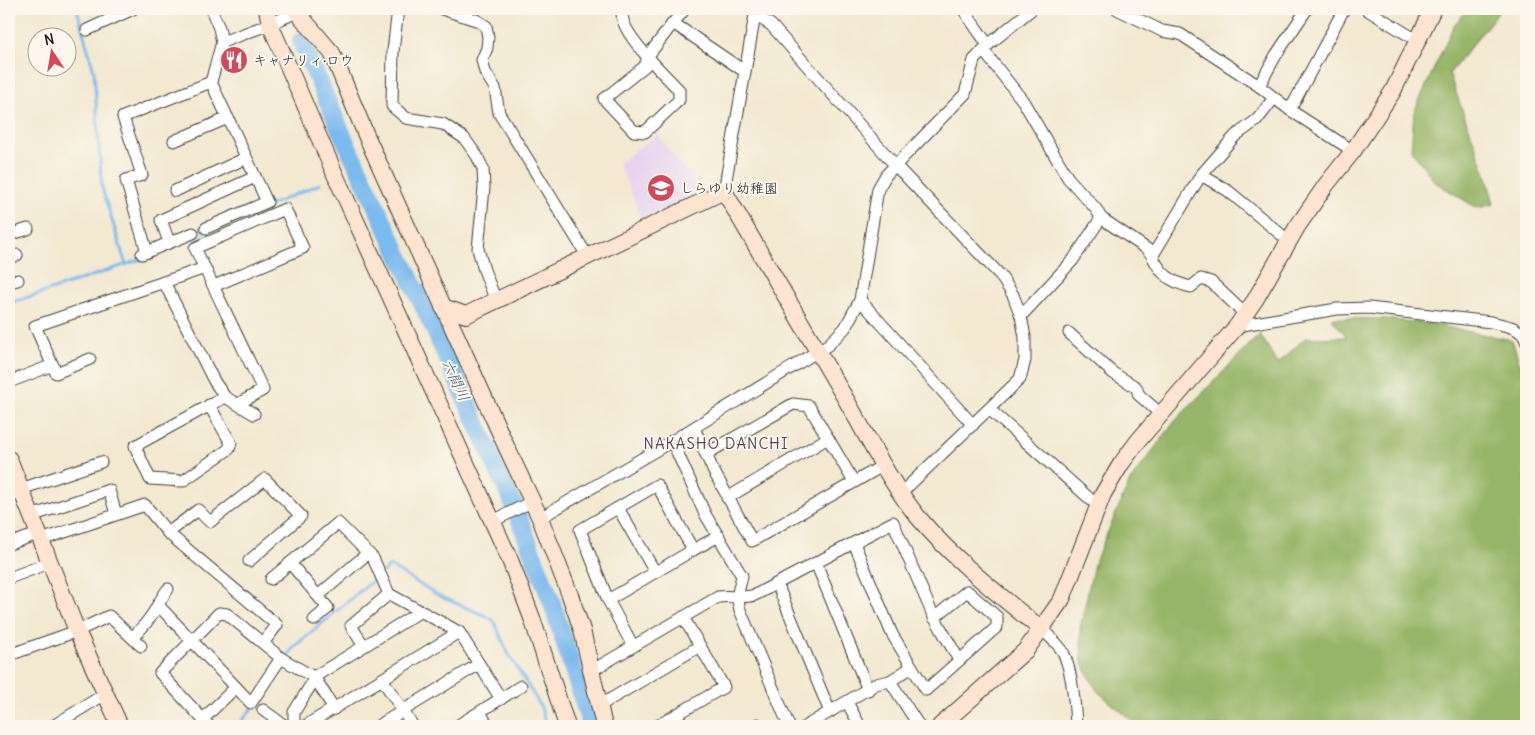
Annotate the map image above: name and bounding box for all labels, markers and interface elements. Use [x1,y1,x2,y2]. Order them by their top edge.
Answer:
north arrow [28,28,78,78]
text: N [43,29,56,49]
restaurant icon: キャナリィ·ロウ [219,45,249,75]
place label: キャナリィ·ロウ [253,51,354,69]
school or university icon: しらゆり幼稚園 [646,173,676,203]
place label: しらゆり幼稚園 [680,179,778,197]
water label: 六間川 [438,356,474,404]
district label: NAKASHO DANCHI [644,434,788,453]

